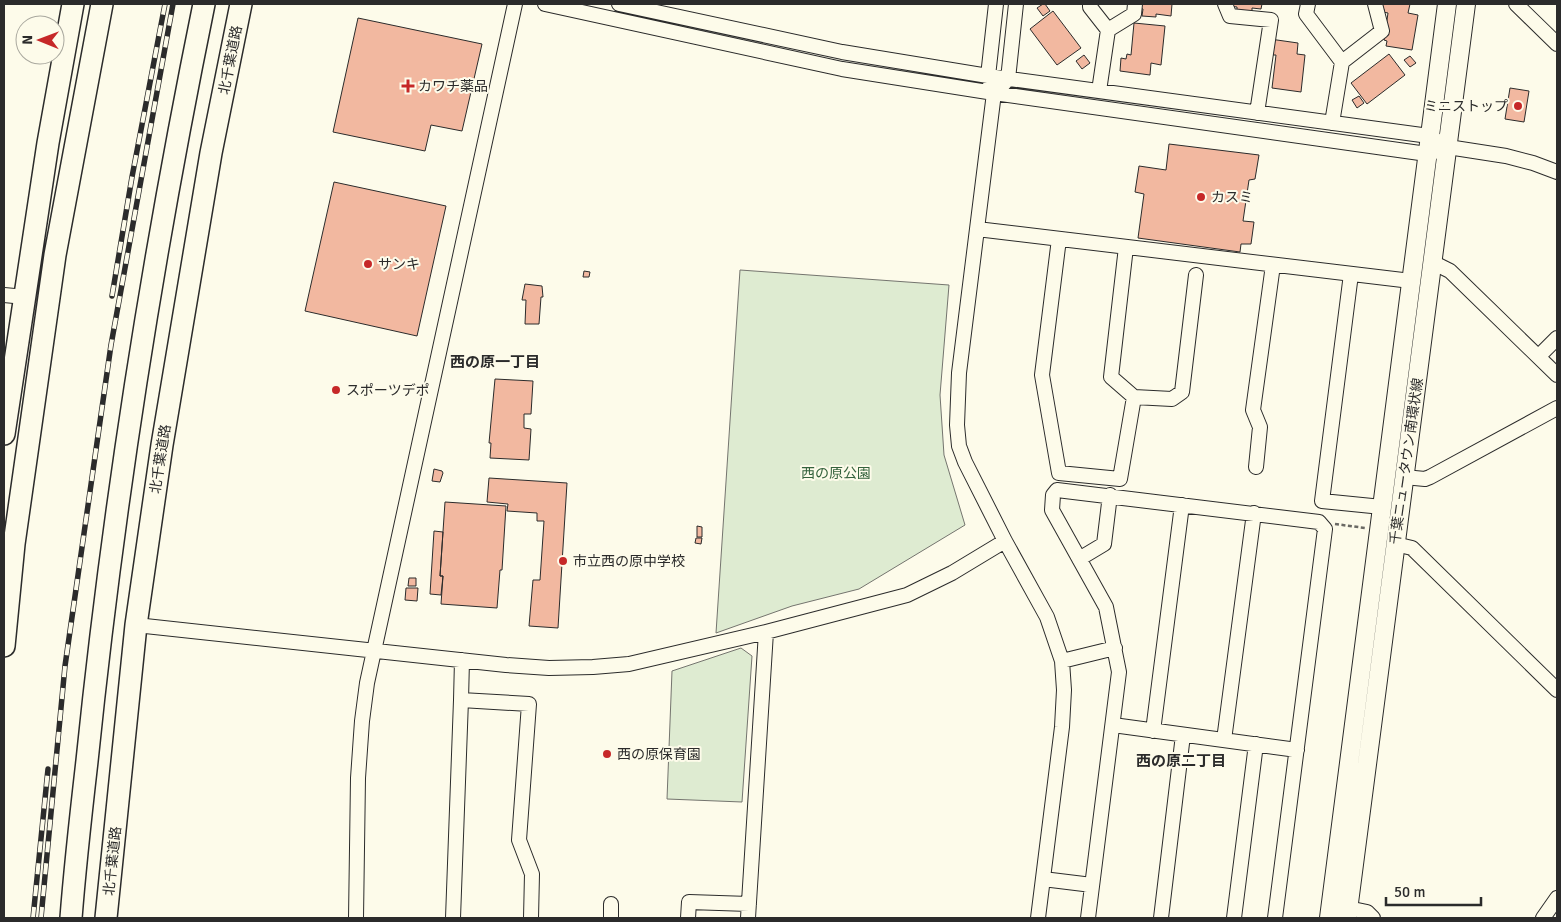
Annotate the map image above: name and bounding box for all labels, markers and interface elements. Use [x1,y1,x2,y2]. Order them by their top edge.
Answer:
north arrow [15,15,65,65]
street label: 北千葉道路 [215,24,246,96]
text: N [19,35,36,45]
place label: カワチ薬品 [418,78,488,95]
marker: カワチ薬品 [402,80,414,92]
place label: ミニストップ [1424,98,1508,115]
marker: ミニストップ [1512,100,1524,112]
place label: カスミ [1211,189,1253,206]
marker: カスミ [1195,191,1207,203]
place label: サンキ [378,256,420,273]
marker: サンキ [362,258,374,270]
district label: 西の原一丁目 [450,353,540,371]
street label: 千葉ニュータウン南環状線 [1386,377,1427,545]
place label: スポーツデポ [346,382,430,399]
marker: スポーツデポ [330,384,342,396]
street label: 北千葉道路 [147,423,174,495]
park label: 西の原公園 [801,465,871,482]
place label: 市立西の原中学校 [573,553,685,570]
marker: 市立西の原中学校 [557,555,569,567]
place label: 西の原保育園 [617,746,701,763]
marker: 西の原保育園 [601,748,613,760]
district label: 西の原二丁目 [1136,752,1226,770]
street label: 北千葉道路 [100,825,125,897]
scale bar [1386,874,1481,906]
text: 50 m [1394,883,1425,901]

